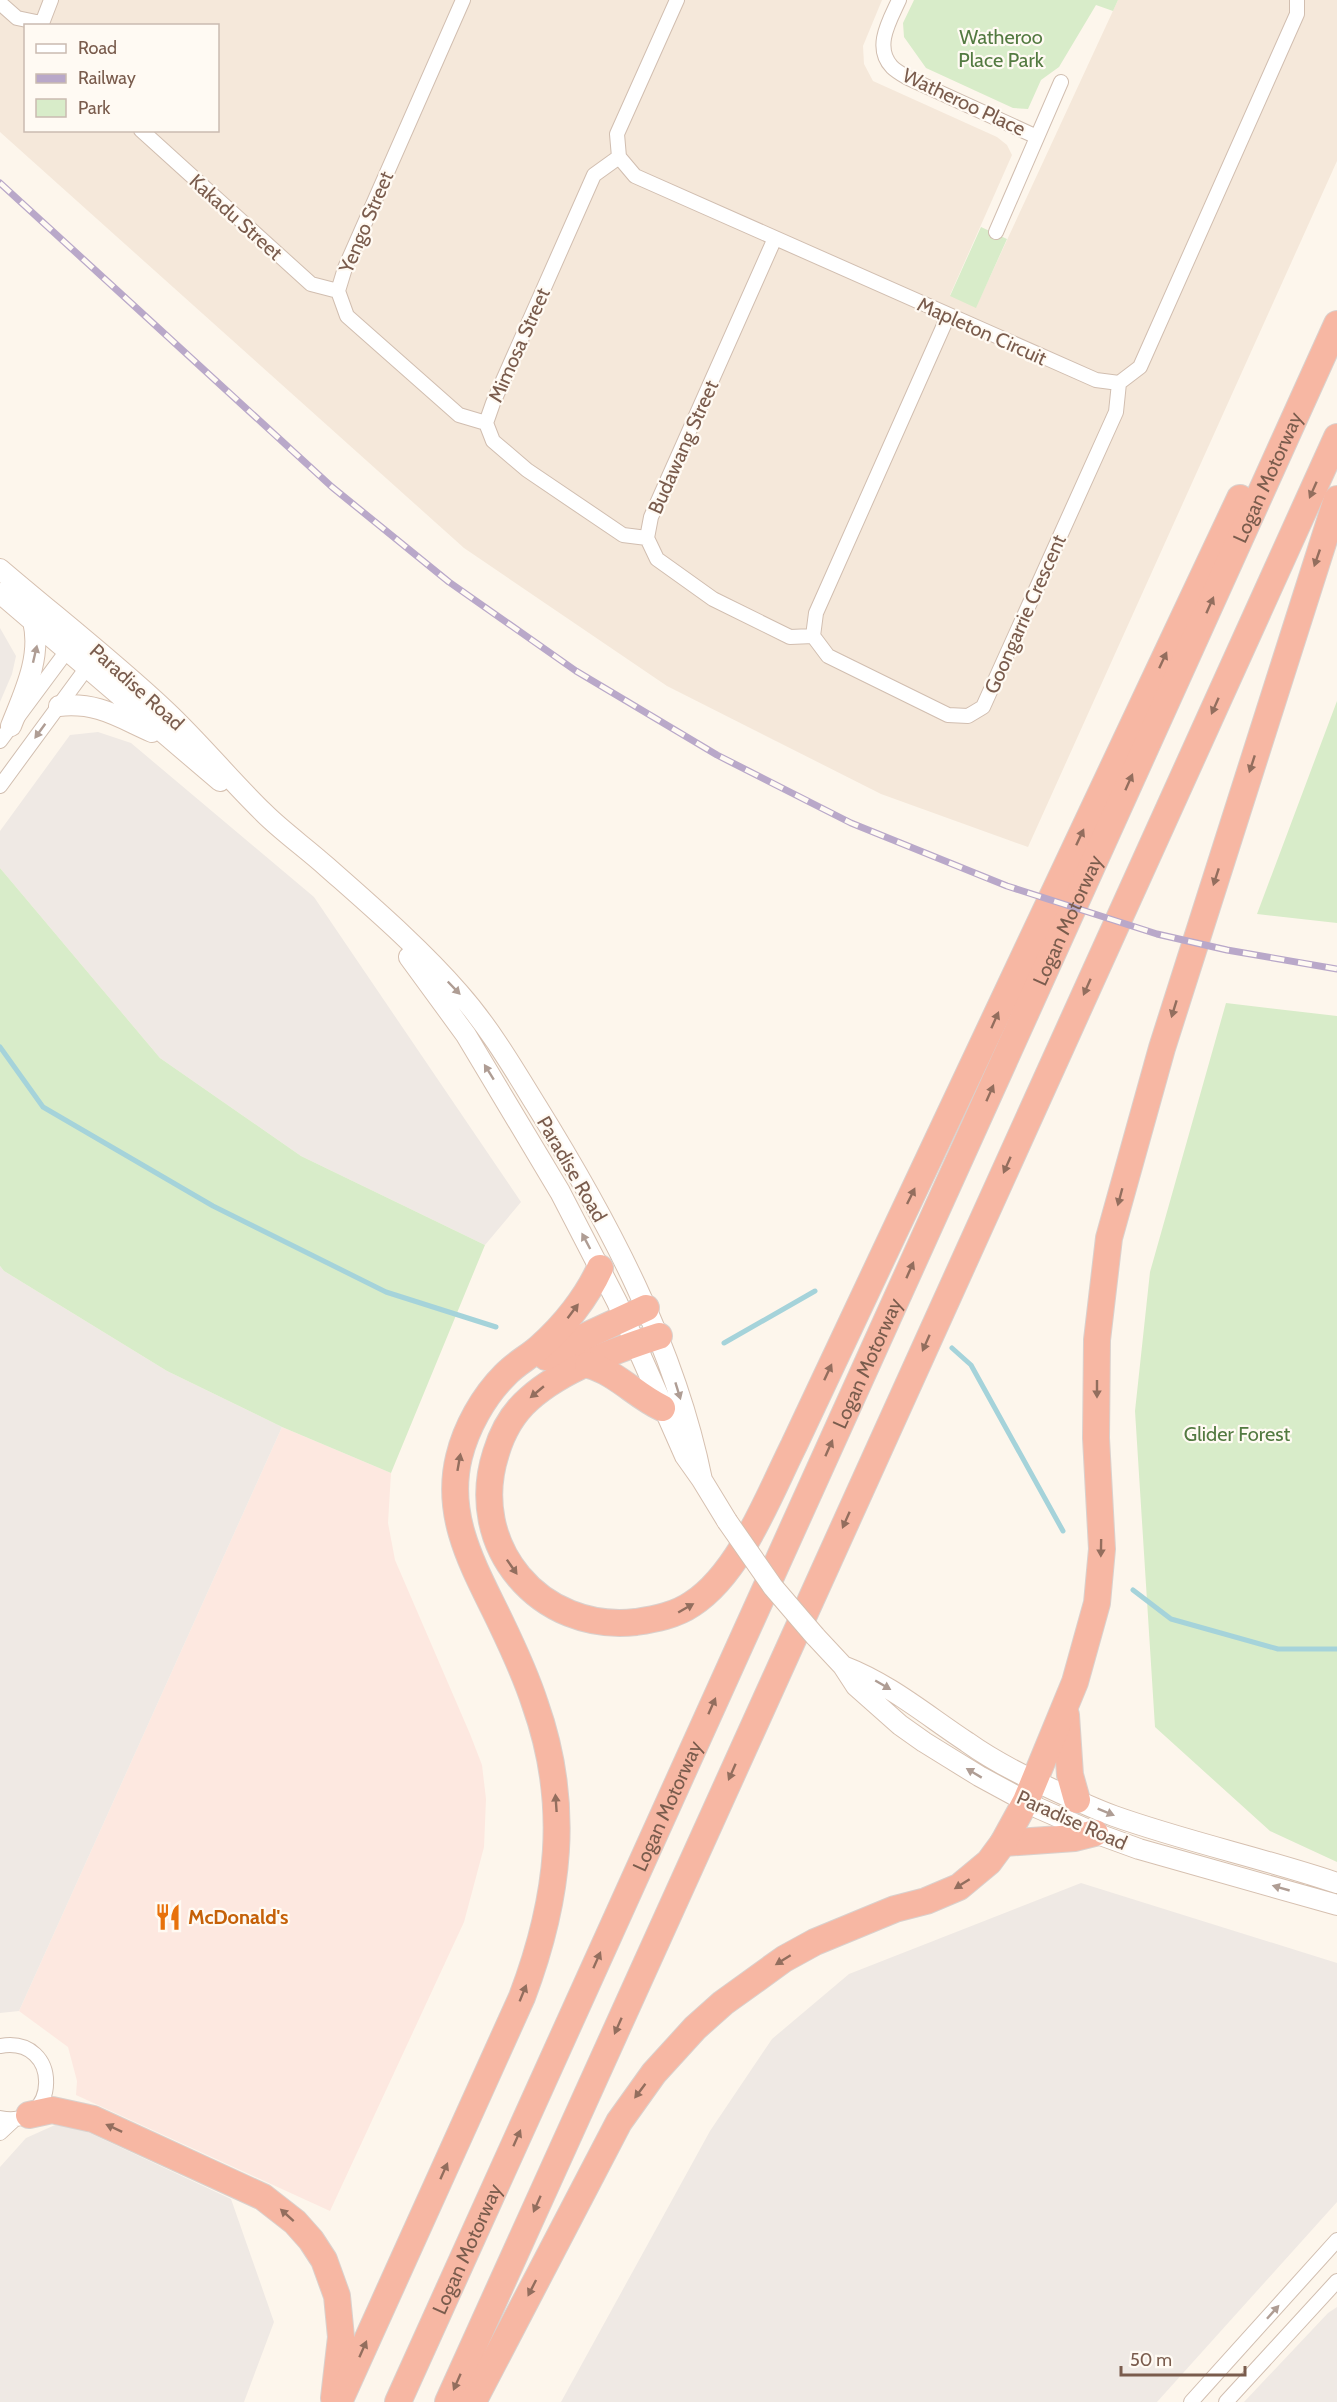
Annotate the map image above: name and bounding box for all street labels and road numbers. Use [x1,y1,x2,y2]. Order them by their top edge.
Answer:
street label: Watheroo Place [899,63,1029,141]
street label: Yengo Street [333,167,398,277]
street label: Kakadu Street [185,169,288,265]
street label: Mimosa Street [483,284,555,406]
street label: Mapleton Circuit [914,292,1051,370]
street label: Budawang Street [643,376,723,518]
street label: Logan Motorway [1228,408,1308,546]
street label: Goongarrie Crescent [979,531,1071,697]
street label: Paradise Road [85,639,189,735]
street label: Logan Motorway [1028,851,1107,989]
street label: Paradise Road [532,1112,612,1226]
street label: Logan Motorway [828,1294,907,1432]
street label: Logan Motorway [627,1737,707,1875]
street label: Paradise Road [1013,1785,1131,1855]
street label: Logan Motorway [427,2180,507,2318]

